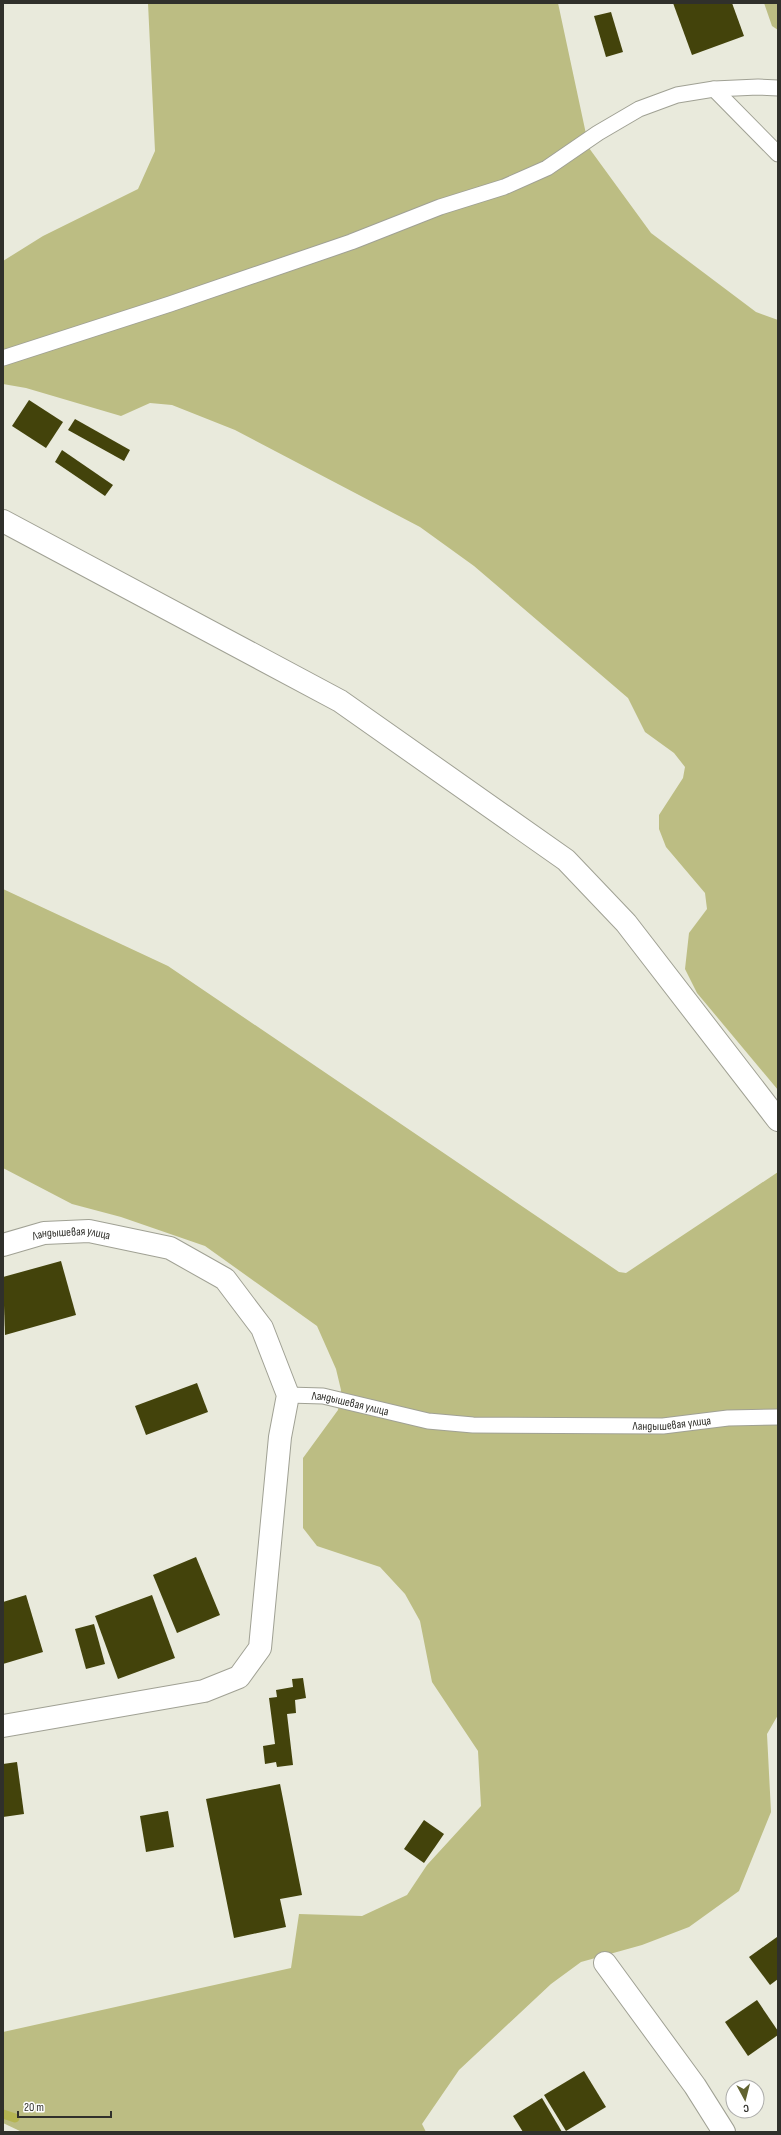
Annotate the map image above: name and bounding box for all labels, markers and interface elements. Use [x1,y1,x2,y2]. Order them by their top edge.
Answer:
street label: Ландышевая улица [29,1224,112,1244]
street label: Ландышевая улица [310,1389,391,1419]
street label: Ландышевая улица [631,1413,712,1434]
north arrow [725,2079,765,2119]
scale bar [18,2093,111,2119]
text: 20 m [24,2100,44,2115]
text: С [742,2102,750,2115]

